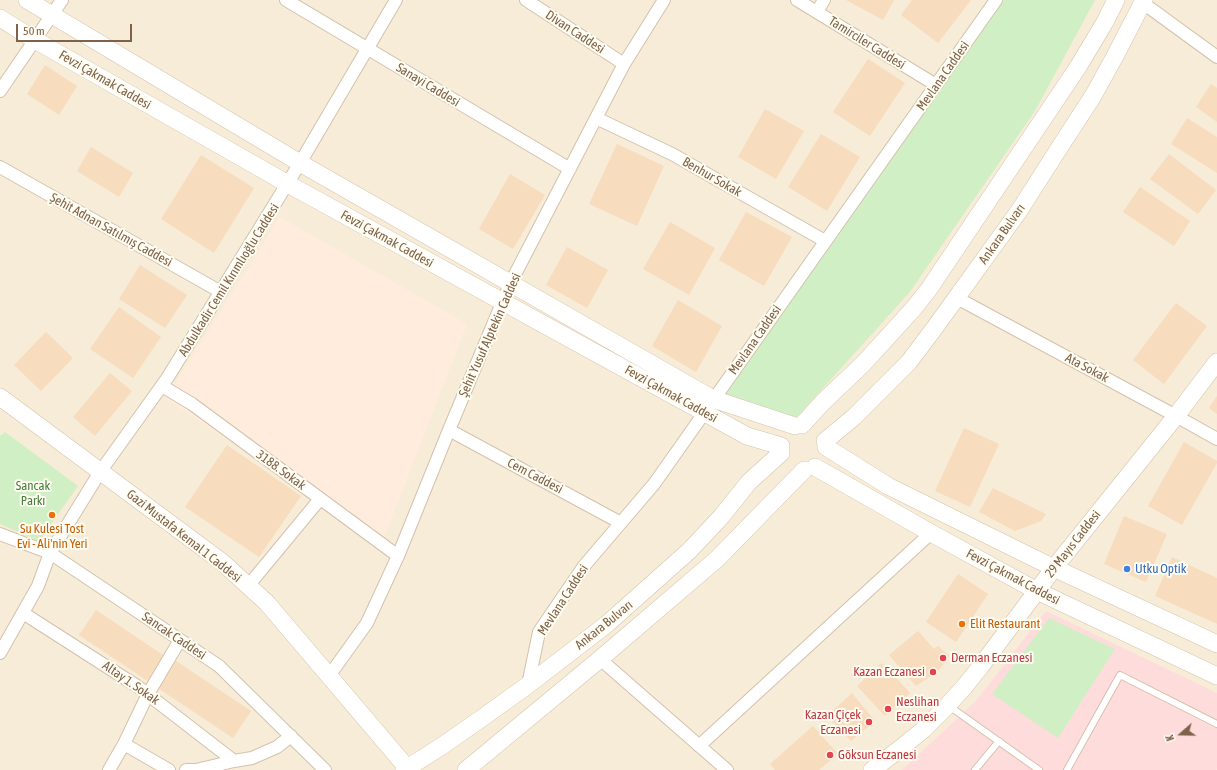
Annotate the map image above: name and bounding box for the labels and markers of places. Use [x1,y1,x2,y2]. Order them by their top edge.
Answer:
marker: Su Kulesi Tost Evi - Ali'nin Yeri [47,510,57,520]
place label: Su Kulesi Tost Evi - Ali'nin Yeri [17,521,87,552]
place label: Utku Optik [1135,561,1186,577]
marker: Utku Optik [1122,564,1132,574]
place label: Elit Restaurant [970,616,1040,632]
marker: Elit Restaurant [957,619,967,629]
place label: Derman Eczanesi [951,650,1032,666]
marker: Derman Eczanesi [938,653,948,663]
place label: Kazan Eczanesi [853,664,925,680]
marker: Kazan Eczanesi [928,667,938,677]
place label: Neslihan Eczanesi [896,694,939,725]
marker: Neslihan Eczanesi [883,704,893,714]
place label: Kazan Çiçek Eczanesi [805,707,861,738]
marker: Kazan Çiçek Eczanesi [864,717,874,727]
place label: Göksun Eczanesi [838,747,917,763]
marker: Göksun Eczanesi [825,750,835,760]

